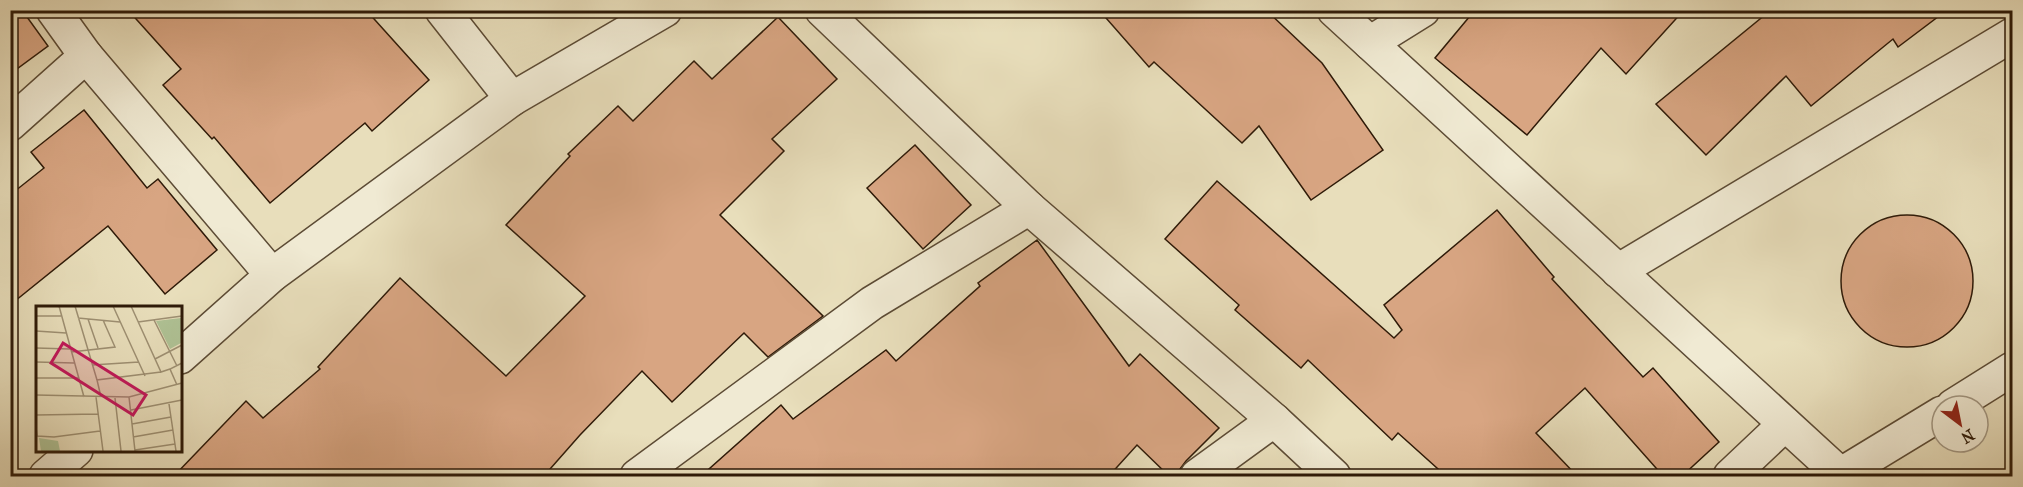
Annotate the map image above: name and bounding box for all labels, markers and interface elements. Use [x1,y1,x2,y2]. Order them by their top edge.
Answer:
inset map [36,306,182,451]
north arrow [1930,394,1990,454]
text: N [1957,425,1978,448]

